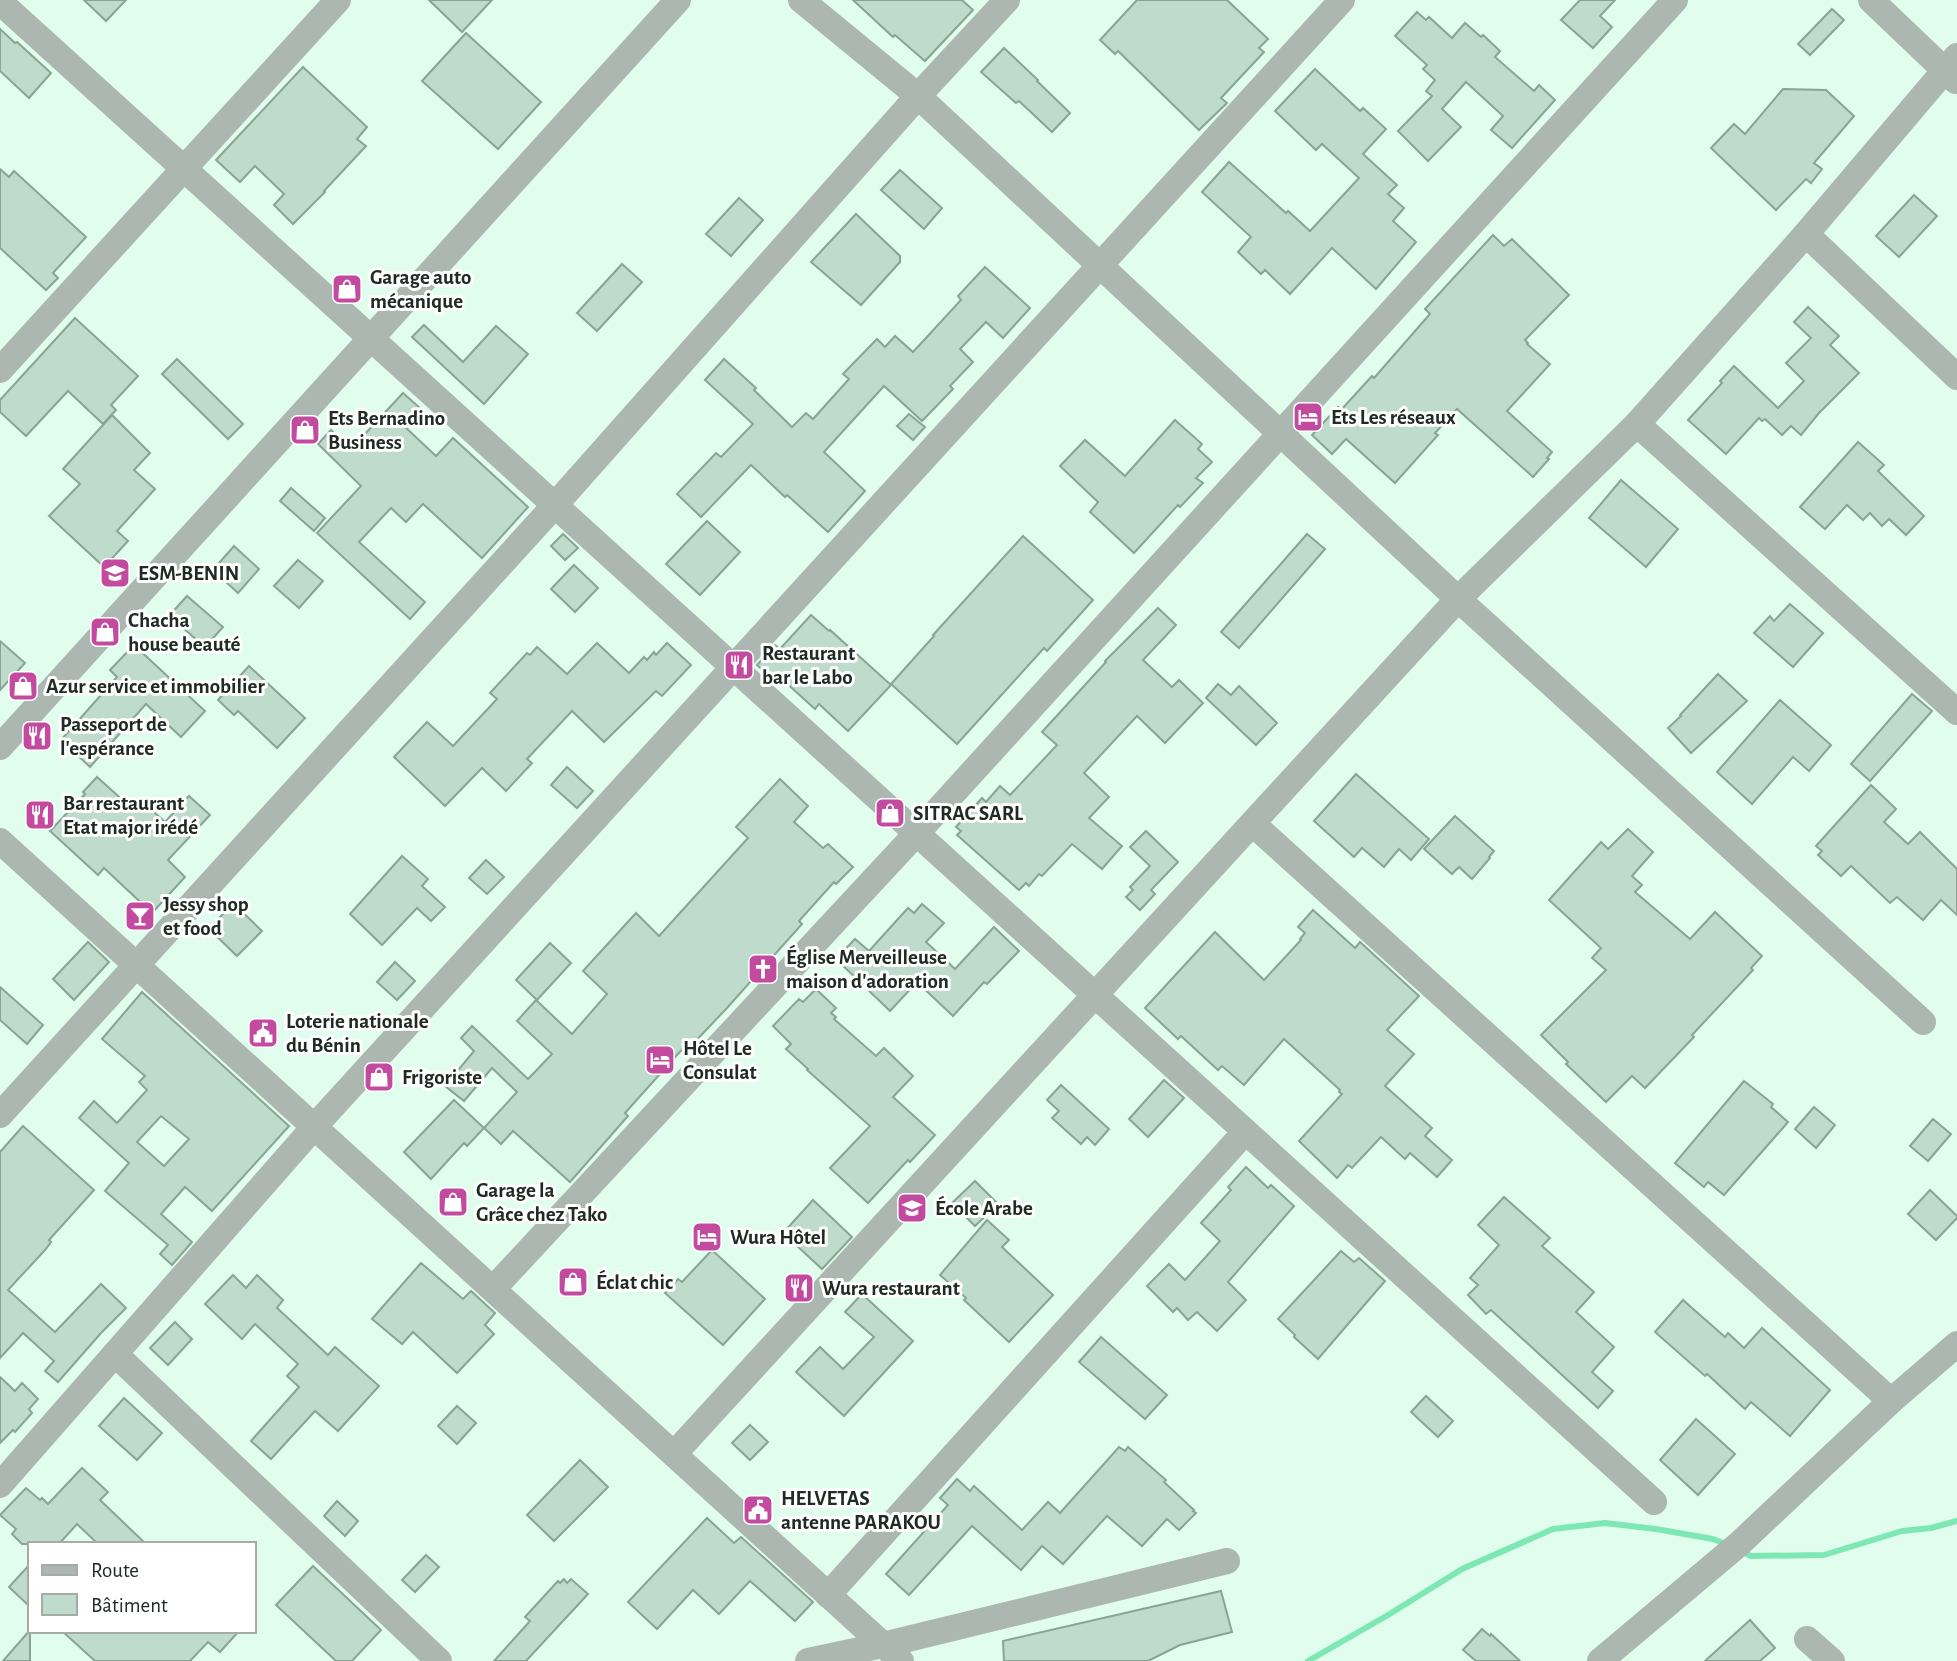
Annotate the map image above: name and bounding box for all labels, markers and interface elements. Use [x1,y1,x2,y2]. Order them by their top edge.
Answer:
place label: Garage auto mécanique [370,267,471,312]
shop icon: Garage auto mécanique [330,272,364,306]
hotel icon: Ets Les réseaux [1291,400,1325,434]
place label: Ets Les réseaux [1331,407,1456,428]
place label: Ets Bernadino Business [328,408,445,453]
shop icon: Ets Bernadino Business [288,413,322,447]
school or university icon: ESM-BENIN [98,556,132,590]
place label: ESM-BENIN [138,563,239,584]
place label: Chacha house beauté [128,610,241,655]
shop icon: Chacha house beauté [88,615,122,649]
place label: Restaurant bar le Labo [762,643,855,688]
restaurant icon: Restaurant bar le Labo [722,648,756,682]
shop icon: Azur service et immobilier [6,669,40,703]
place label: Azur service et immobilier [46,676,265,697]
place label: Passeport de l'espérance [60,714,167,759]
restaurant icon: Passeport de l'espérance [20,719,54,753]
place label: Bar restaurant Etat major irédé [63,793,198,838]
shop icon: SITRAC SARL [873,796,907,830]
restaurant icon: Bar restaurant Etat major irédé [23,798,57,832]
place label: SITRAC SARL [913,803,1024,824]
place label: Jessy shop et food [163,894,249,939]
bar icon: Jessy shop et food [123,899,157,933]
place label: Église Merveilleuse maison d'adoration [786,944,949,992]
church icon: Église Merveilleuse maison d'adoration [746,952,780,986]
place label: Loterie nationale du Bénin [286,1011,429,1056]
public building icon: Loterie nationale du Bénin [246,1016,280,1050]
place label: Hôtel Le Consulat [683,1038,757,1083]
hotel icon: Hôtel Le Consulat [643,1043,677,1077]
shop icon: Frigoriste [362,1060,396,1094]
place label: Frigoriste [402,1067,482,1088]
place label: Garage la Grâce chez Tako [476,1180,607,1225]
shop icon: Garage la Grâce chez Tako [436,1185,470,1219]
school or university icon: École Arabe [895,1191,929,1225]
place label: École Arabe [935,1195,1033,1219]
hotel icon: Wura Hôtel [690,1220,724,1254]
place label: Wura Hôtel [730,1227,826,1248]
shop icon: Éclat chic [556,1265,590,1299]
place label: Éclat chic [596,1269,673,1293]
restaurant icon: Wura restaurant [782,1271,816,1305]
place label: Wura restaurant [822,1278,960,1299]
place label: HELVETAS antenne PARAKOU [781,1488,941,1533]
public building icon: HELVETAS antenne PARAKOU [741,1493,775,1527]
legend [28,1542,256,1633]
text: Route [91,1560,139,1581]
text: Bâtiment [91,1595,168,1616]

